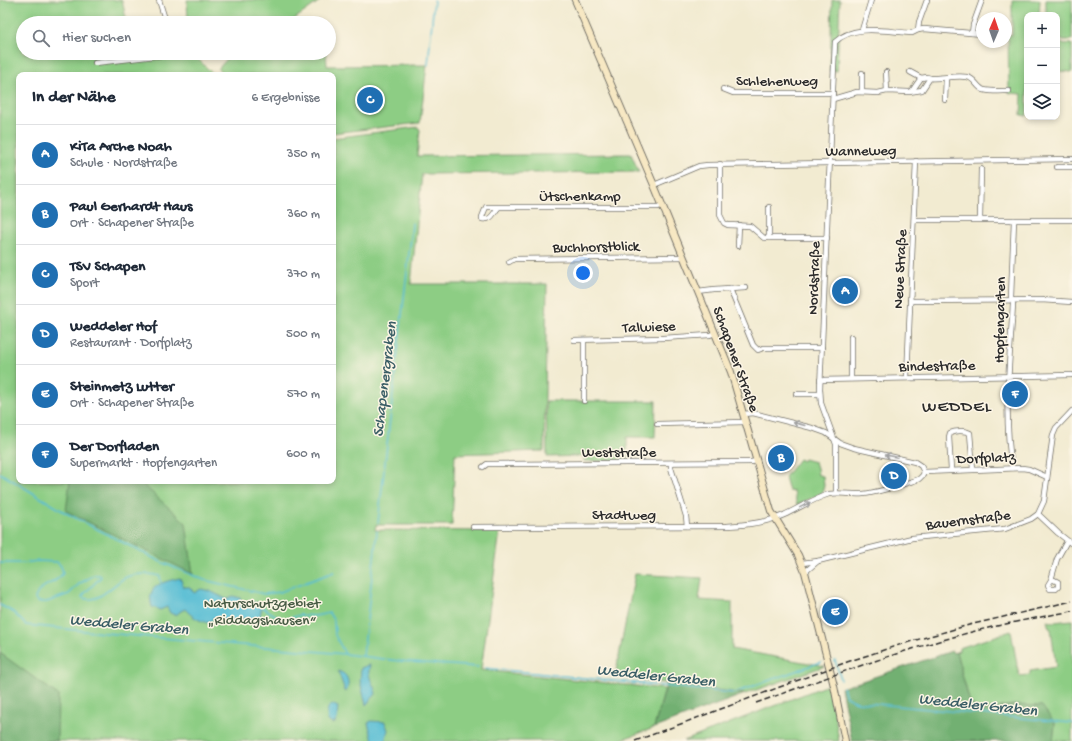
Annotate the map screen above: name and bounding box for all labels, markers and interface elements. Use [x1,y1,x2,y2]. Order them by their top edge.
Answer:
north arrow [976,12,1012,48]
map controls [1024,12,1060,120]
button: + [1024,12,1060,48]
search box [16,16,336,60]
icon: search [30,27,52,49]
text: Hier suchen [62,29,131,47]
button: − [1024,48,1060,84]
street label: Schlehenweg [736,73,818,91]
button: layers [1024,84,1060,120]
pin: C [357,85,383,115]
text: In der Nähe [32,88,115,108]
text: 6 Ergebnisse [251,91,320,106]
text: KiTa Arche Noah [70,138,172,156]
street label: Wanneweg [825,142,897,162]
text: A [41,147,49,162]
text: 350 m [287,147,320,162]
text: Schule · Nordstraße [70,156,177,171]
street label: Ütschenkamp [539,188,621,206]
text: Paul Gerhardt Haus [70,198,193,216]
text: B [42,207,48,222]
text: 360 m [287,207,320,222]
text: Ort · Schapener Straße [70,216,194,231]
street label: Neue Straße [890,229,912,309]
street label: Buchhorstblick [551,238,641,258]
street label: Nordstraße [805,241,825,315]
text: TSV Schapen [70,258,145,276]
your location [573,263,593,283]
text: C [41,267,49,282]
text: 370 m [287,267,320,282]
text: Sport [70,276,99,291]
pin: A [832,276,858,306]
street label: Hopfengarten [991,277,1011,363]
street label: Schapener Straße [708,305,763,415]
text: Weddeler Hof [70,318,157,336]
street label: Talwiese [621,318,676,338]
water label: Schapenergraben [370,320,403,438]
text: D [41,327,49,342]
text: 500 m [286,327,320,342]
text: Restaurant · Dorfplatz [70,336,192,351]
street label: Bindestraße [898,357,976,377]
text: Steinmetz Lutter [70,378,174,396]
pin: F [1002,379,1028,409]
text: E [41,387,49,402]
text: 570 m [287,387,320,402]
text: Ort · Schapener Straße [70,396,194,411]
district label: WEDDEL [922,398,992,418]
one-way arrow [793,420,806,428]
text: Der Dorfladen [70,438,159,456]
pin: B [768,443,794,473]
street label: Weststraße [582,444,656,462]
text: F [42,447,48,462]
text: 600 m [286,447,320,462]
street label: Dorfplatz [955,449,1016,469]
one-way arrow [884,452,897,460]
text: Supermarkt · Hopfengarten [70,456,217,471]
pin: D [881,461,907,491]
one-way arrow [799,500,811,508]
street label: Stadtweg [592,507,656,525]
street label: Bauernstraße [924,507,1012,535]
park label: Naturschutzgebiet „Riddagshausen“ [204,595,322,630]
pin: E [822,597,848,627]
water label: Weddeler Graben [69,612,189,641]
water label: Weddeler Graben [595,662,716,693]
water label: Weddeler Graben [917,691,1038,722]

